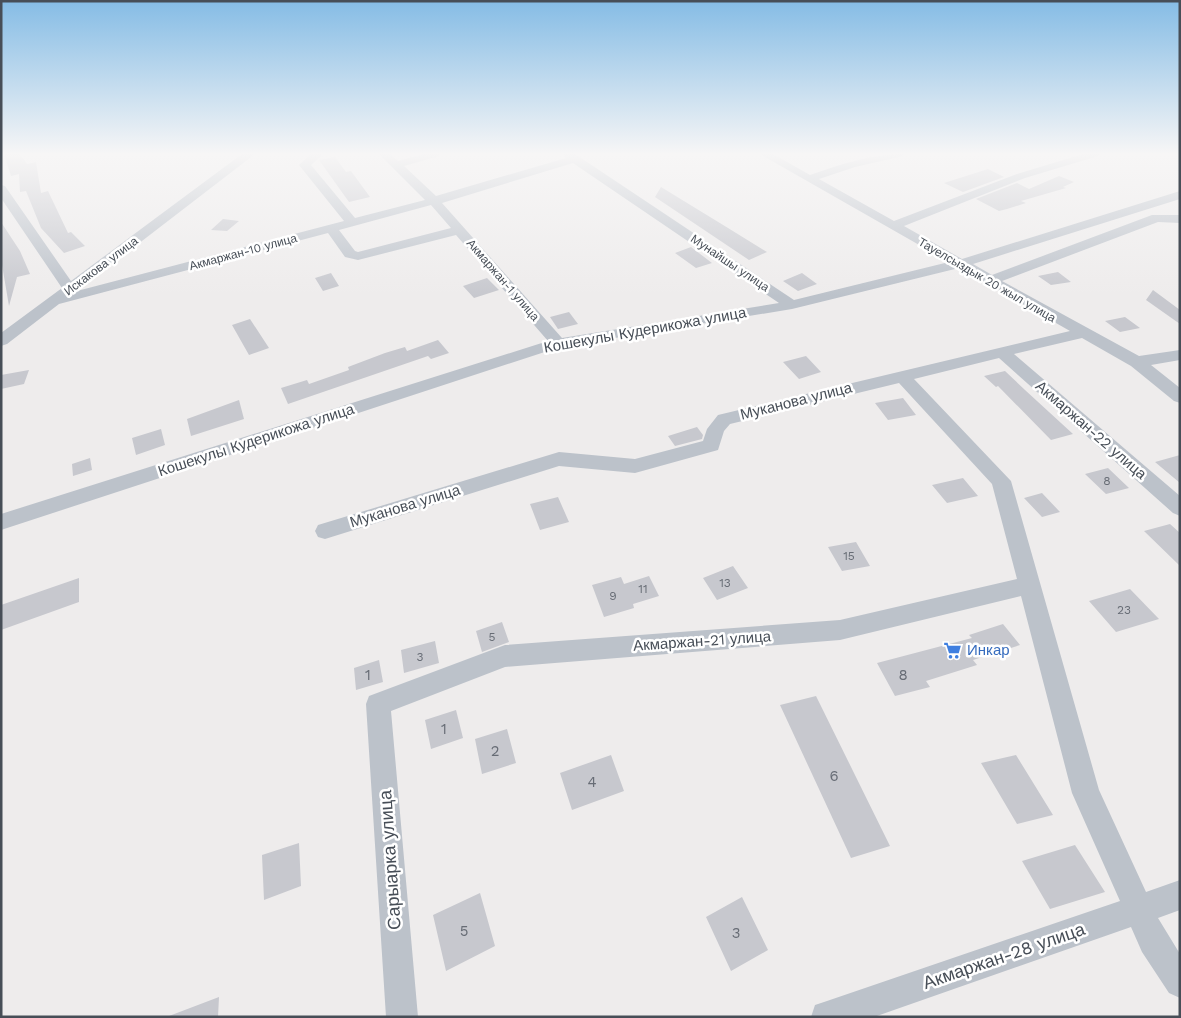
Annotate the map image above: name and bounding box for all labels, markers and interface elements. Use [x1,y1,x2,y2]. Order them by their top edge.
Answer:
street label: Акмаржан-10 улица [188,231,299,273]
street label: Мунайшы улица [688,232,772,295]
street label: Искакова улица [61,233,141,298]
street label: Тауелсыздык 20 жыл улица [916,235,1059,325]
street label: Акмаржан-1 улица [464,236,542,324]
street label: Кошекулы Кудерикожа улица [542,303,748,357]
street label: Акмаржан-22 улица [1032,377,1151,484]
street label: Муканова улица [738,378,854,424]
street label: Кошекулы Кудерикожа улица [156,400,357,480]
house number: 8 [1103,474,1111,488]
street label: Муканова улица [348,480,463,531]
house number: 15 [843,549,855,563]
house number: 13 [719,576,731,590]
house number: 11 [638,582,648,596]
house number: 9 [609,589,617,603]
house number: 23 [1117,603,1131,617]
street label: Акмаржан-21 улица [632,627,772,655]
house number: 5 [489,630,496,644]
supermarket icon: Инкар [943,640,963,660]
place label: Инкар [967,641,1010,659]
house number: 3 [417,650,424,664]
house number: 1 [365,666,371,684]
house number: 8 [898,666,908,684]
house number: 1 [441,720,447,738]
house number: 2 [491,742,499,760]
house number: 6 [829,767,839,785]
house number: 4 [587,773,597,791]
street label: Сарыарка улица [374,788,405,931]
street label: Акмаржан-28 улица [920,918,1089,993]
house number: 5 [460,922,468,940]
house number: 3 [732,924,740,942]

